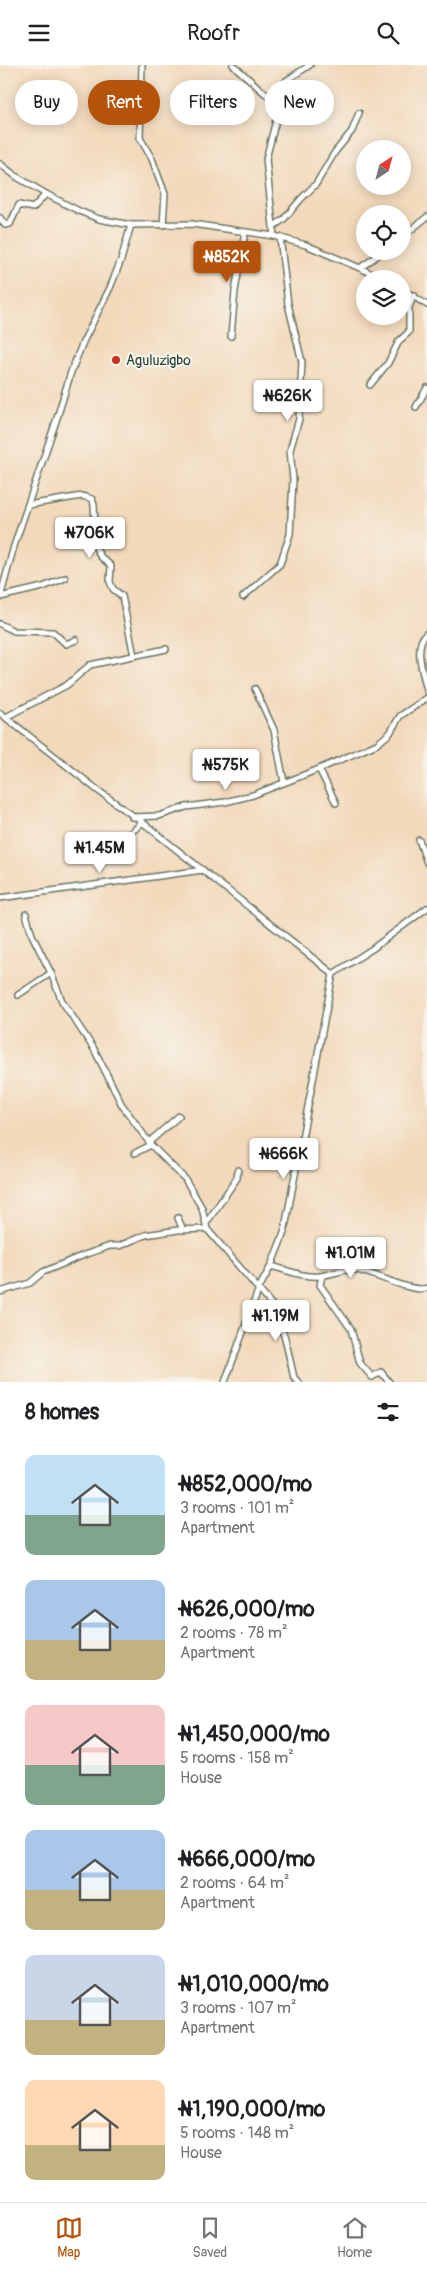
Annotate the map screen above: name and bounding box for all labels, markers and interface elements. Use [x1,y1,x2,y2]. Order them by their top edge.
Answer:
icon: menu [25,19,53,47]
text: Roofr [187,19,240,47]
icon: search [374,19,402,47]
chip: Buy [15,80,78,125]
chip: Rent [88,80,160,125]
chip: Filters [170,80,255,125]
chip: New [265,80,334,125]
north arrow [356,140,411,195]
map controls [356,140,411,325]
button: locate [356,205,411,260]
pin: ₦852K [192,241,262,283]
text: ₦852K [205,247,249,267]
button: layers [356,270,411,325]
place label: Aguluzigbo [126,352,191,369]
marker: Aguluzigbo [110,354,122,366]
pin: ₦626K [253,379,323,422]
text: ₦626K [265,386,311,406]
pin: ₦706K [55,517,125,559]
text: ₦706K [66,523,114,543]
pin: ₦575K [191,749,261,791]
text: ₦575K [203,755,249,775]
pin: ₦1.45M [59,831,141,874]
text: ₦1.45M [76,838,124,858]
pin: ₦666K [249,1137,319,1180]
text: ₦666K [260,1144,308,1164]
pin: ₦1.01M [310,1237,392,1279]
text: ₦1.01M [327,1243,375,1263]
pin: ₦1.19M [235,1299,317,1342]
text: ₦1.19M [253,1306,299,1326]
icon: filters [374,1398,402,1426]
text: 8 homes [25,1399,99,1426]
text: ₦852,000/mo [180,1471,312,1498]
icon: home [65,1475,125,1535]
text: 3 rooms · 101 m² [180,1498,294,1518]
text: Apartment [180,1518,255,1538]
text: ₦626,000/mo [180,1596,315,1623]
icon: home [65,1600,125,1660]
text: 2 rooms · 78 m² [180,1623,287,1643]
text: Apartment [180,1643,255,1663]
text: ₦1,450,000/mo [180,1721,330,1748]
icon: home [65,1725,125,1785]
text: 5 rooms · 158 m² [180,1748,294,1768]
text: House [180,1768,222,1788]
text: ₦666,000/mo [180,1846,315,1873]
icon: home [65,1850,125,1910]
text: 2 rooms · 64 m² [180,1873,290,1893]
text: Apartment [180,1893,255,1913]
text: ₦1,010,000/mo [180,1971,329,1998]
icon: home [65,1975,125,2035]
text: 3 rooms · 107 m² [180,1998,297,2018]
text: Apartment [180,2018,255,2038]
text: ₦1,190,000/mo [180,2096,325,2123]
icon: home [65,2100,125,2160]
text: 5 rooms · 148 m² [180,2123,294,2143]
text: House [180,2143,222,2163]
tab: Map [55,2214,83,2261]
tab: Saved [192,2214,227,2261]
tab: Home [337,2214,372,2261]

